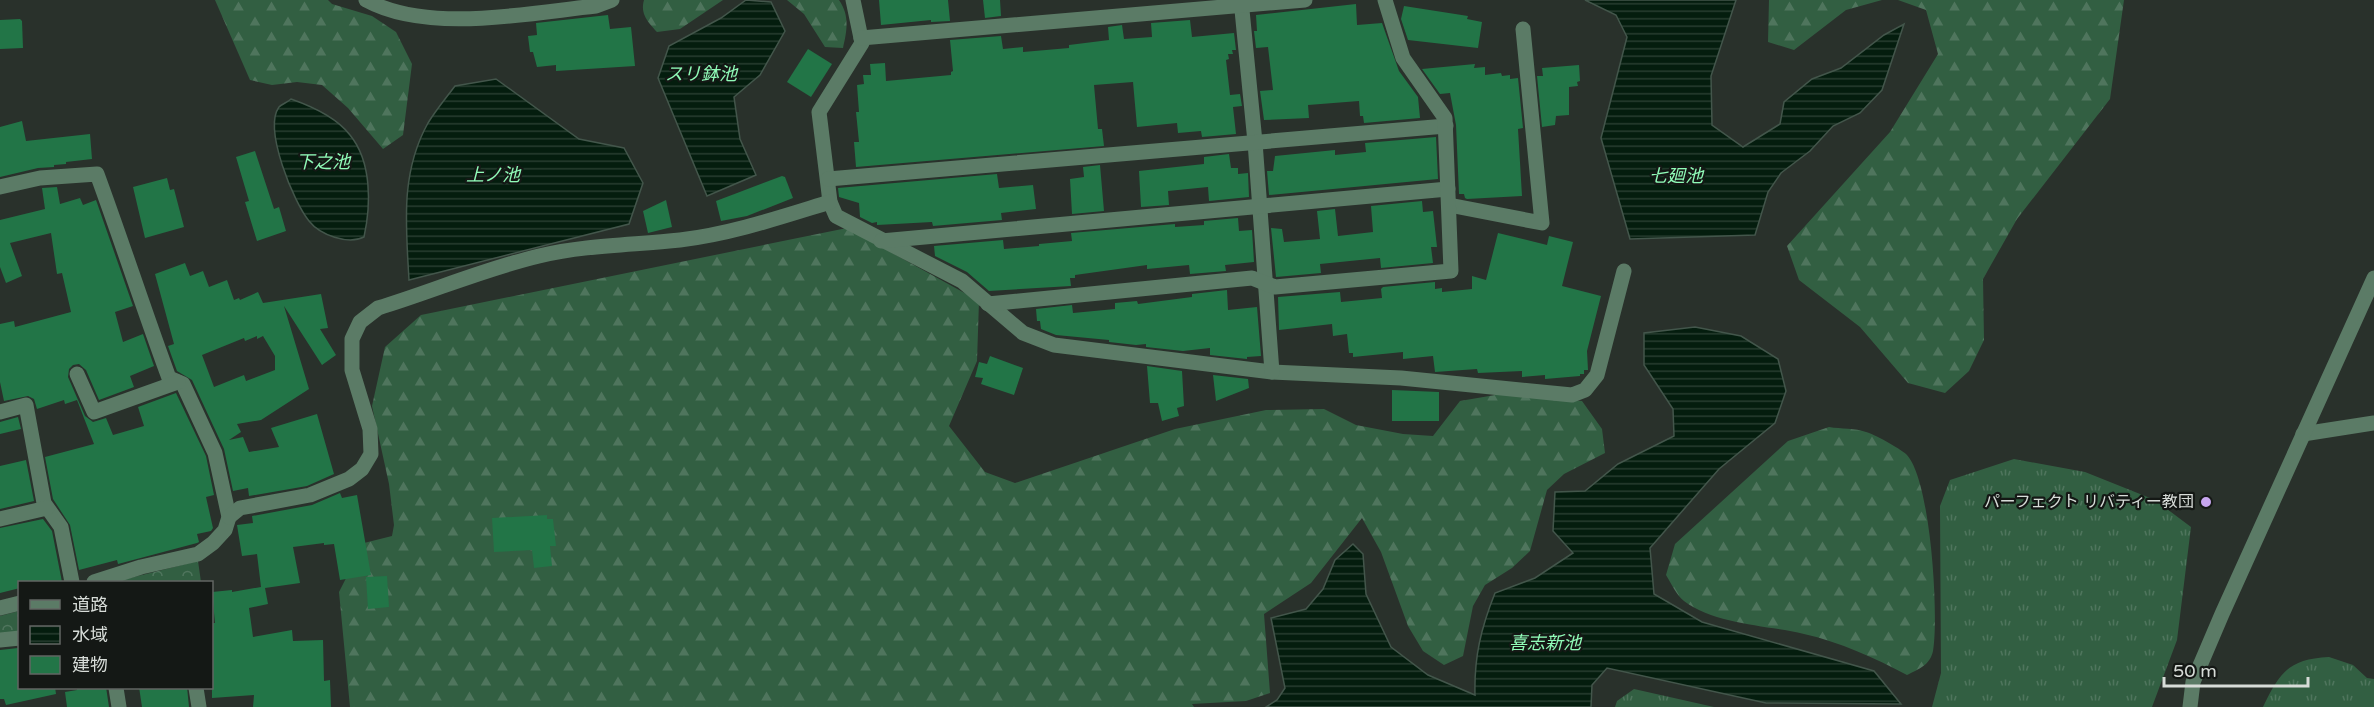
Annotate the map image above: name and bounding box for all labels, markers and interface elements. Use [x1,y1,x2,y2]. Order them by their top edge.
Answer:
water label: スリ鉢池 [665,63,739,85]
water label: 下之池 [296,151,352,173]
water label: 上ノ池 [466,164,522,186]
water label: 七廻池 [1649,165,1705,187]
place label: パーフェクト リバティー教団 [1984,492,2194,512]
marker: パーフェクト リバティー教団 [2199,495,2213,509]
legend [18,581,213,689]
text: 道路 [72,594,108,616]
text: 水域 [72,624,108,646]
water label: 喜志新池 [1509,632,1583,654]
scale bar [2164,650,2308,688]
text: 建物 [72,654,108,676]
text: 50 m [2173,660,2217,682]

